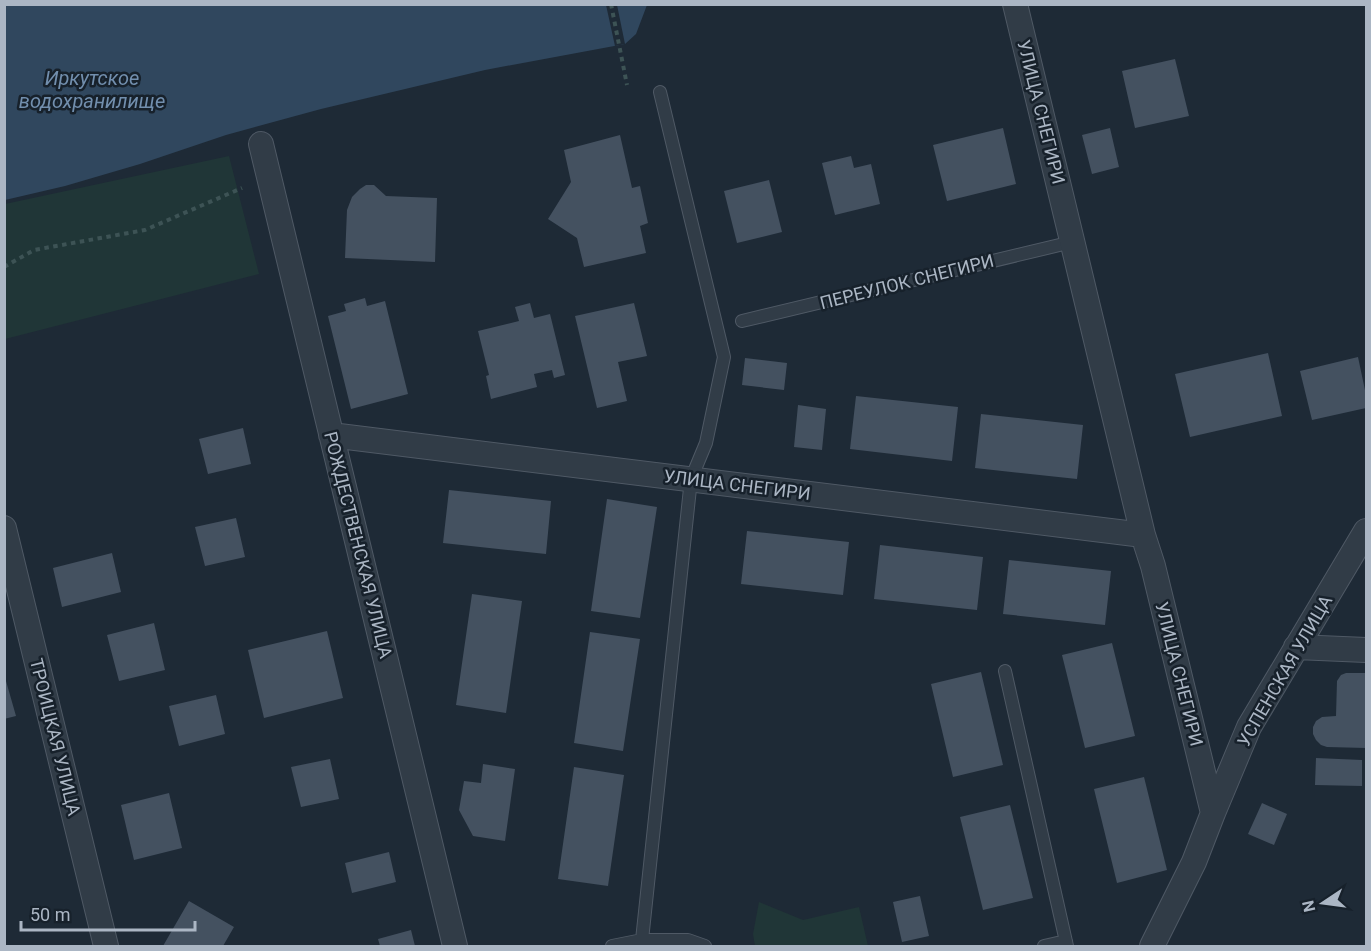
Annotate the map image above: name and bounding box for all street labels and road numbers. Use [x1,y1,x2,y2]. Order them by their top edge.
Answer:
street label: УЛИЦА СНЕГИРИ [1013,38,1070,186]
street label: ПЕРЕУЛОК СНЕГИРИ [818,250,996,313]
street label: РОЖДЕСТВЕНСКАЯ УЛИЦА [320,429,397,661]
street label: УЛИЦА СНЕГИРИ [662,465,812,504]
street label: УСПЕНСКАЯ УЛИЦА [1233,591,1337,750]
street label: УЛИЦА СНЕГИРИ [1151,600,1208,748]
street label: ТРОИЦКАЯ УЛИЦА [26,656,85,818]

